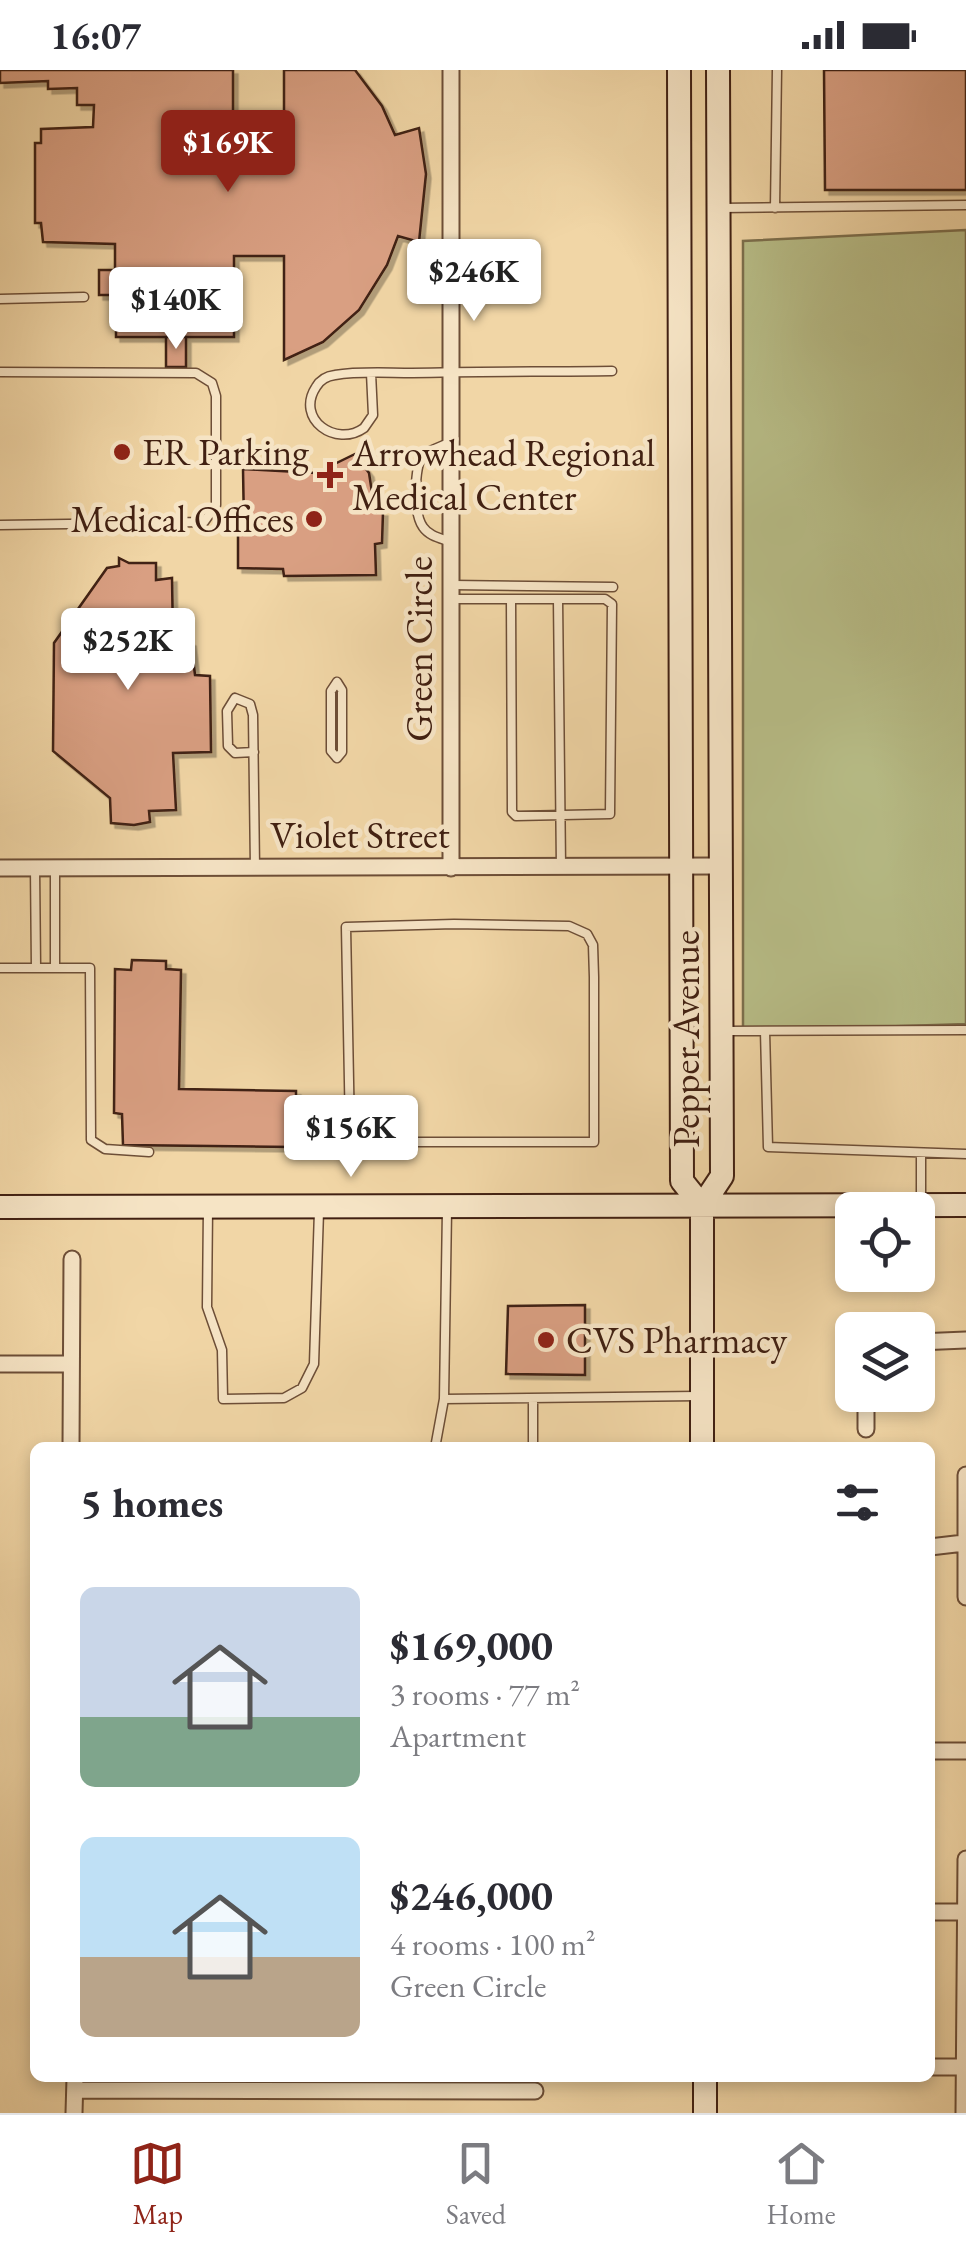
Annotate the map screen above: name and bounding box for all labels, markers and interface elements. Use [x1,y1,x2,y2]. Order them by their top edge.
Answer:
text: 16:07 [50,11,141,60]
pin: $169K [158,110,298,195]
text: $169K [183,121,273,163]
pin: $246K [404,239,544,324]
text: $246K [429,250,519,292]
pin: $140K [106,267,246,352]
text: $140K [131,278,221,320]
place label: ER Parking [142,427,309,476]
place label: Arrowhead Regional Medical Center [351,428,655,521]
marker: ER Parking [111,441,133,463]
marker: Arrowhead Regional Medical Center [317,462,343,488]
place label: Medical Offices [70,494,294,543]
marker: Medical Offices [303,508,325,530]
street label: Green Circle [394,556,443,742]
pin: $252K [58,608,198,693]
text: $252K [83,619,173,661]
street label: Violet Street [270,810,450,859]
street label: Pepper Avenue [661,930,710,1148]
pin: $156K [281,1095,421,1180]
text: $156K [306,1106,396,1148]
map controls [835,1192,935,1412]
button: locate [835,1192,935,1292]
button: layers [835,1312,935,1412]
place label: CVS Pharmacy [566,1315,787,1364]
marker: CVS Pharmacy [535,1329,557,1351]
text: 5 homes [80,1475,223,1530]
icon: filters [830,1475,885,1530]
text: $169,000 [390,1618,553,1673]
icon: home [160,1627,280,1747]
text: 3 rooms · 77 m² [390,1673,580,1715]
text: Apartment [390,1715,526,1757]
text: $246,000 [390,1868,553,1923]
icon: home [160,1877,280,1997]
text: 4 rooms · 100 m² [390,1923,596,1965]
text: Green Circle [390,1965,546,2007]
tab: Map [130,2136,185,2232]
tab: Saved [446,2136,506,2232]
tab: Home [766,2136,836,2232]

